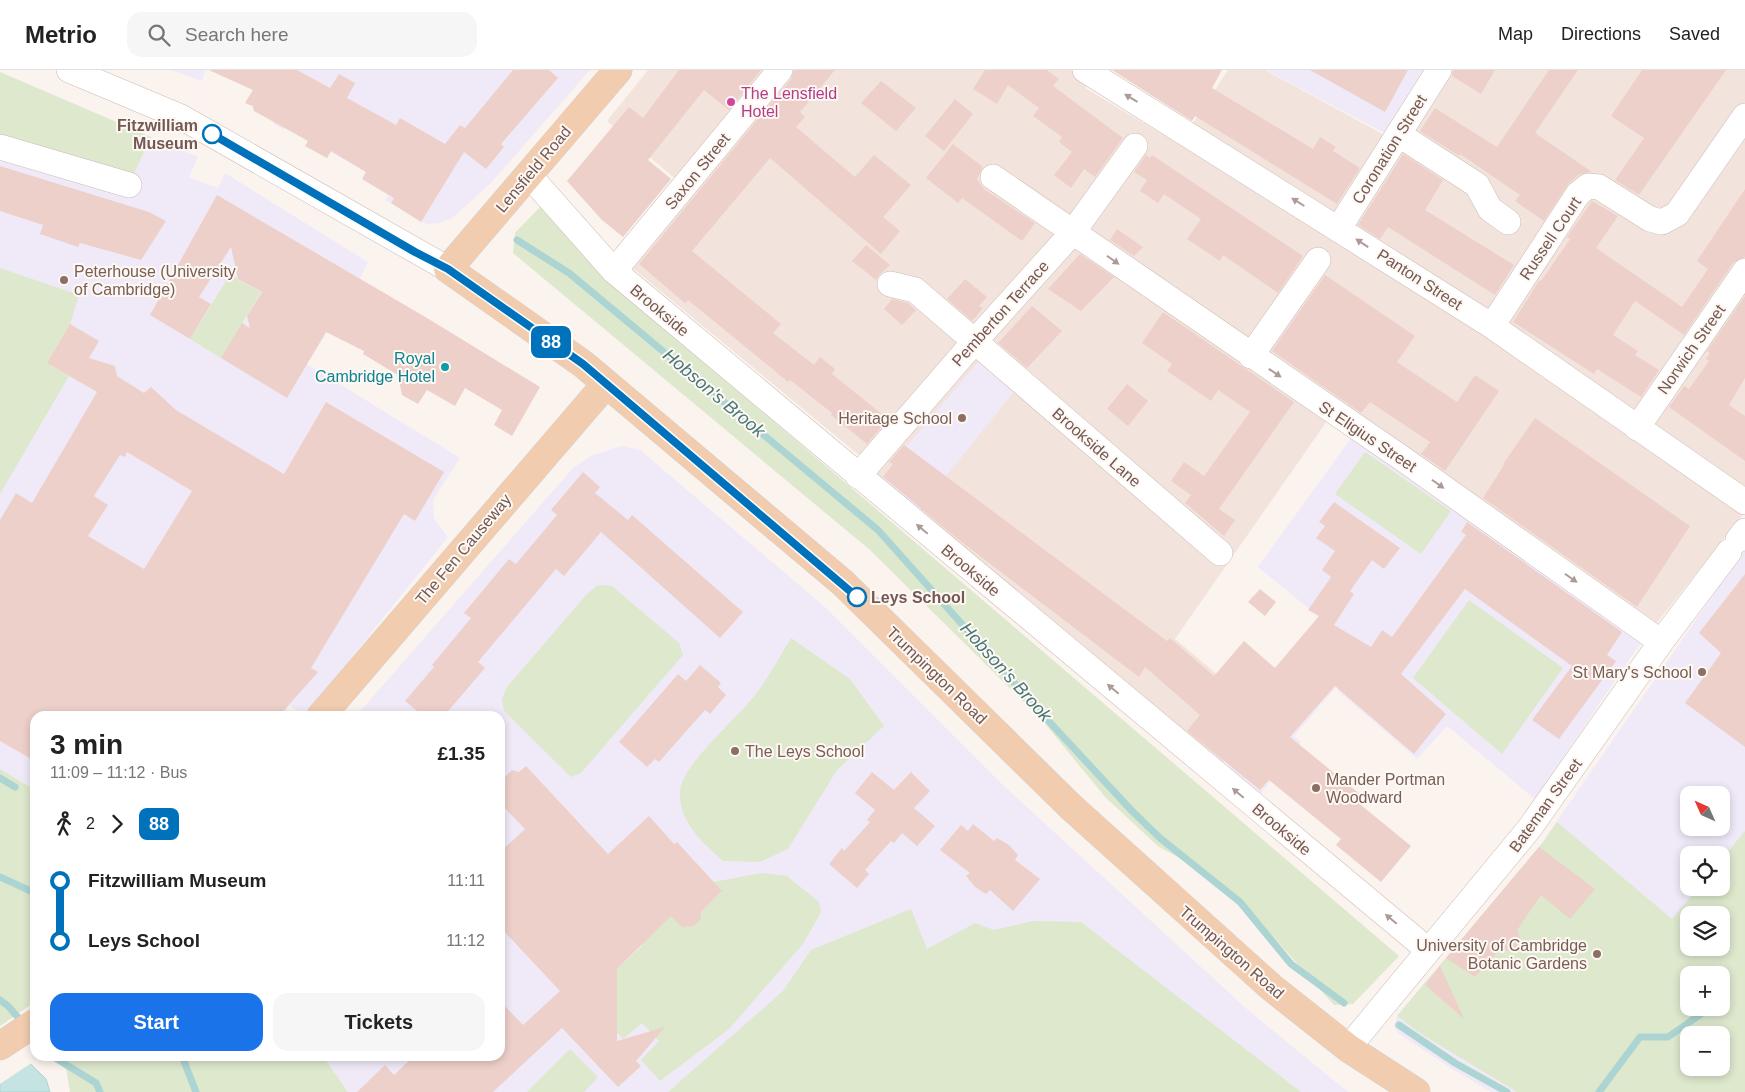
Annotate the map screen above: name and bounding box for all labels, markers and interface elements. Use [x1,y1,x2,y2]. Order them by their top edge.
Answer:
search box [127,12,477,57]
text: Metrio [25,21,97,48]
icon: search [145,21,173,49]
text: Search here [185,24,289,45]
text: Map [1498,24,1533,44]
text: Directions [1561,24,1641,44]
text: Saved [1669,24,1720,44]
place label: The Lensfield Hotel [741,85,837,120]
street label: Coronation Street [1349,91,1430,207]
one-way arrow [1124,93,1137,102]
marker: The Lensfield Hotel [725,96,737,108]
place label: Fitzwilliam Museum [117,117,198,152]
street label: Lensfield Road [493,123,574,216]
marker: Fitzwilliam Museum [202,124,222,144]
street label: Saxon Street [662,130,733,213]
street label: Russell Court [1517,193,1585,283]
one-way arrow [1291,197,1304,207]
one-way arrow [1356,238,1369,248]
street label: Panton Street [1374,246,1466,313]
one-way arrow [1106,255,1120,265]
street label: Pemberton Terrace [949,257,1052,369]
place label: Peterhouse (University of Cambridge) [74,263,236,298]
marker: Peterhouse (University of Cambridge) [58,274,70,286]
street label: Brookside [627,281,692,340]
street label: Norwich Street [1654,301,1729,397]
line badge: 88 [528,326,574,358]
text: 88 [541,332,561,352]
water label: Hobson's Brook [659,345,770,442]
place label: Royal Cambridge Hotel [315,350,435,385]
marker: Royal Cambridge Hotel [439,361,451,373]
one-way arrow [1268,368,1282,378]
street label: St Eligius Street [1316,398,1420,476]
street label: Brookside Lane [1049,404,1144,490]
place label: Heritage School [838,410,952,427]
marker: Heritage School [956,412,968,424]
one-way arrow [1431,479,1445,489]
street label: The Fen Causeway [412,491,514,608]
one-way arrow [916,523,929,534]
street label: Brookside [938,541,1003,600]
one-way arrow [1564,573,1578,583]
marker: Leys School [847,587,867,607]
place label: Leys School [871,589,965,606]
water label: Hobson's Brook [956,618,1056,726]
street label: Trumpington Road [883,623,990,727]
place label: St Mary's School [1572,664,1692,681]
marker: St Mary's School [1696,666,1708,678]
one-way arrow [1107,684,1120,695]
text: 3 min [50,729,123,760]
text: £1.35 [437,743,485,764]
place label: The Leys School [745,743,864,760]
marker: The Leys School [729,745,741,757]
street label: Bateman Street [1506,755,1585,855]
text: 11:09 – 11:12 · Bus [50,764,187,781]
place label: Mander Portman Woodward [1326,771,1445,806]
marker: Mander Portman Woodward [1310,782,1322,794]
north arrow [1680,786,1730,836]
map controls [1680,786,1730,1076]
one-way arrow [1232,788,1245,799]
street label: Brookside [1249,800,1314,859]
icon: walk [50,810,78,838]
icon: forward [103,810,131,838]
text: 88 [149,814,169,834]
text: 2 [86,815,95,832]
button: locate [1680,846,1730,896]
text: Fitzwilliam Museum [88,870,266,891]
text: 11:11 [447,872,485,889]
street label: Trumpington Road [1176,903,1287,1002]
button: layers [1680,906,1730,956]
one-way arrow [1384,914,1397,925]
text: Leys School [88,930,200,951]
text: 11:12 [446,932,485,949]
place label: University of Cambridge Botanic Gardens [1416,937,1587,972]
marker: University of Cambridge Botanic Gardens [1591,948,1603,960]
button: + [1680,966,1730,1016]
button: Start [50,993,263,1051]
button: Tickets [273,993,485,1051]
button: − [1680,1026,1730,1076]

